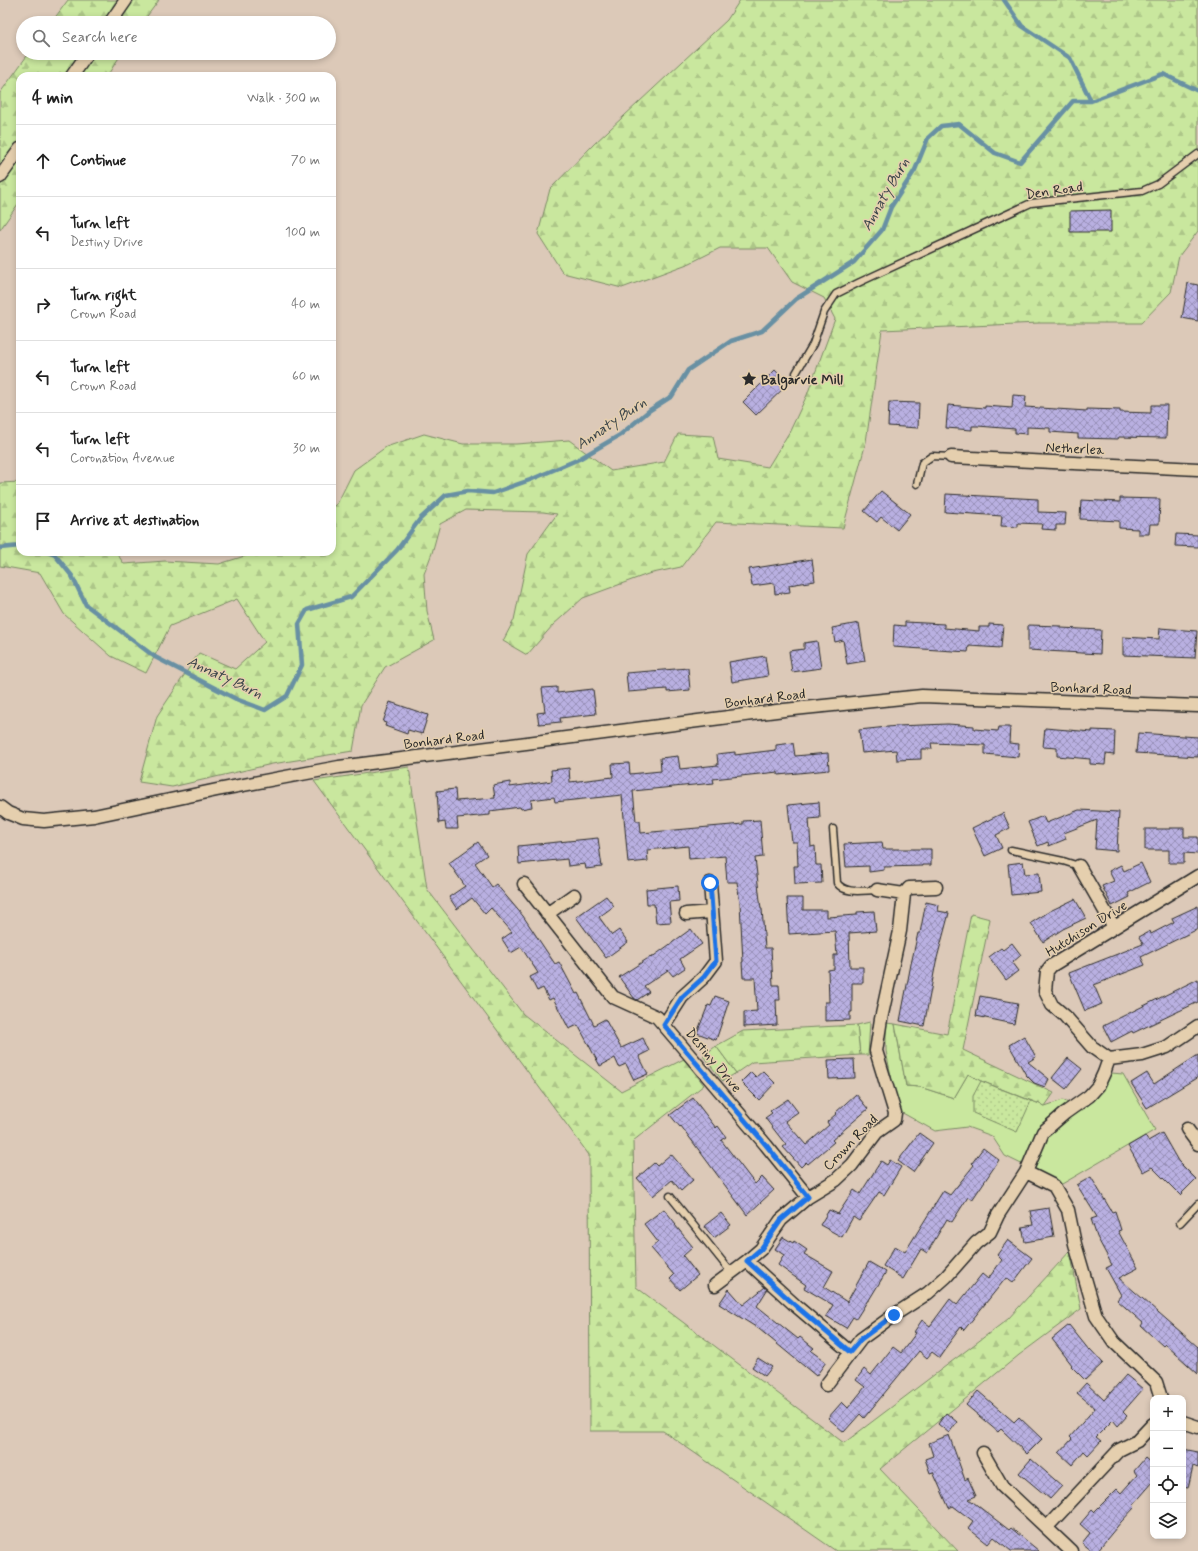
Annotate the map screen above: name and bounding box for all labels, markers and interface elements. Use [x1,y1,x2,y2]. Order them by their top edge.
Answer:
search box [16,16,336,60]
icon: search [30,27,52,49]
text: Search here [62,28,138,48]
text: 4 min [32,87,73,109]
text: Walk · 300 m [247,90,320,107]
icon: ahead [32,150,54,172]
text: Continue [70,151,126,171]
text: 70 m [291,152,320,169]
water label: Annaty Burn [857,154,915,234]
street label: Den Road [1024,178,1084,204]
text: Turn left [70,214,130,234]
icon: left [32,222,54,244]
text: 100 m [285,224,320,241]
text: Destiny Drive [70,234,143,251]
text: Turn right [70,286,137,306]
icon: right [32,294,54,316]
text: 40 m [291,296,320,313]
text: Crown Road [70,306,136,323]
text: Turn left [70,358,130,378]
icon: left [32,366,54,388]
text: 60 m [292,368,320,385]
place icon: Balgarvie Mill [740,370,758,388]
place label: Balgarvie Mill [761,371,843,391]
text: Crown Road [70,378,136,395]
water label: Annaty Burn [572,393,651,455]
text: Turn left [70,430,130,450]
icon: left [32,438,54,460]
street label: Netherlea [1045,438,1105,460]
text: 30 m [293,440,320,457]
text: Coronation Avenue [70,450,175,467]
icon: arrive [32,510,54,532]
text: Arrive at destination [70,511,199,531]
water label: Annaty Burn [184,652,266,704]
street label: Bonhard Road [1050,679,1132,699]
street label: Bonhard Road [724,685,807,713]
street label: Bonhard Road [403,726,486,754]
route start [701,874,719,892]
street label: Hutchison Drive [1042,897,1131,961]
street label: Destiny Drive [681,1025,745,1097]
street label: Crown Road [819,1111,882,1175]
route end [885,1306,903,1324]
map controls [1150,1395,1186,1539]
button: + [1150,1395,1186,1431]
button: − [1150,1431,1186,1467]
button: locate [1150,1467,1186,1503]
button: layers [1150,1503,1186,1539]

